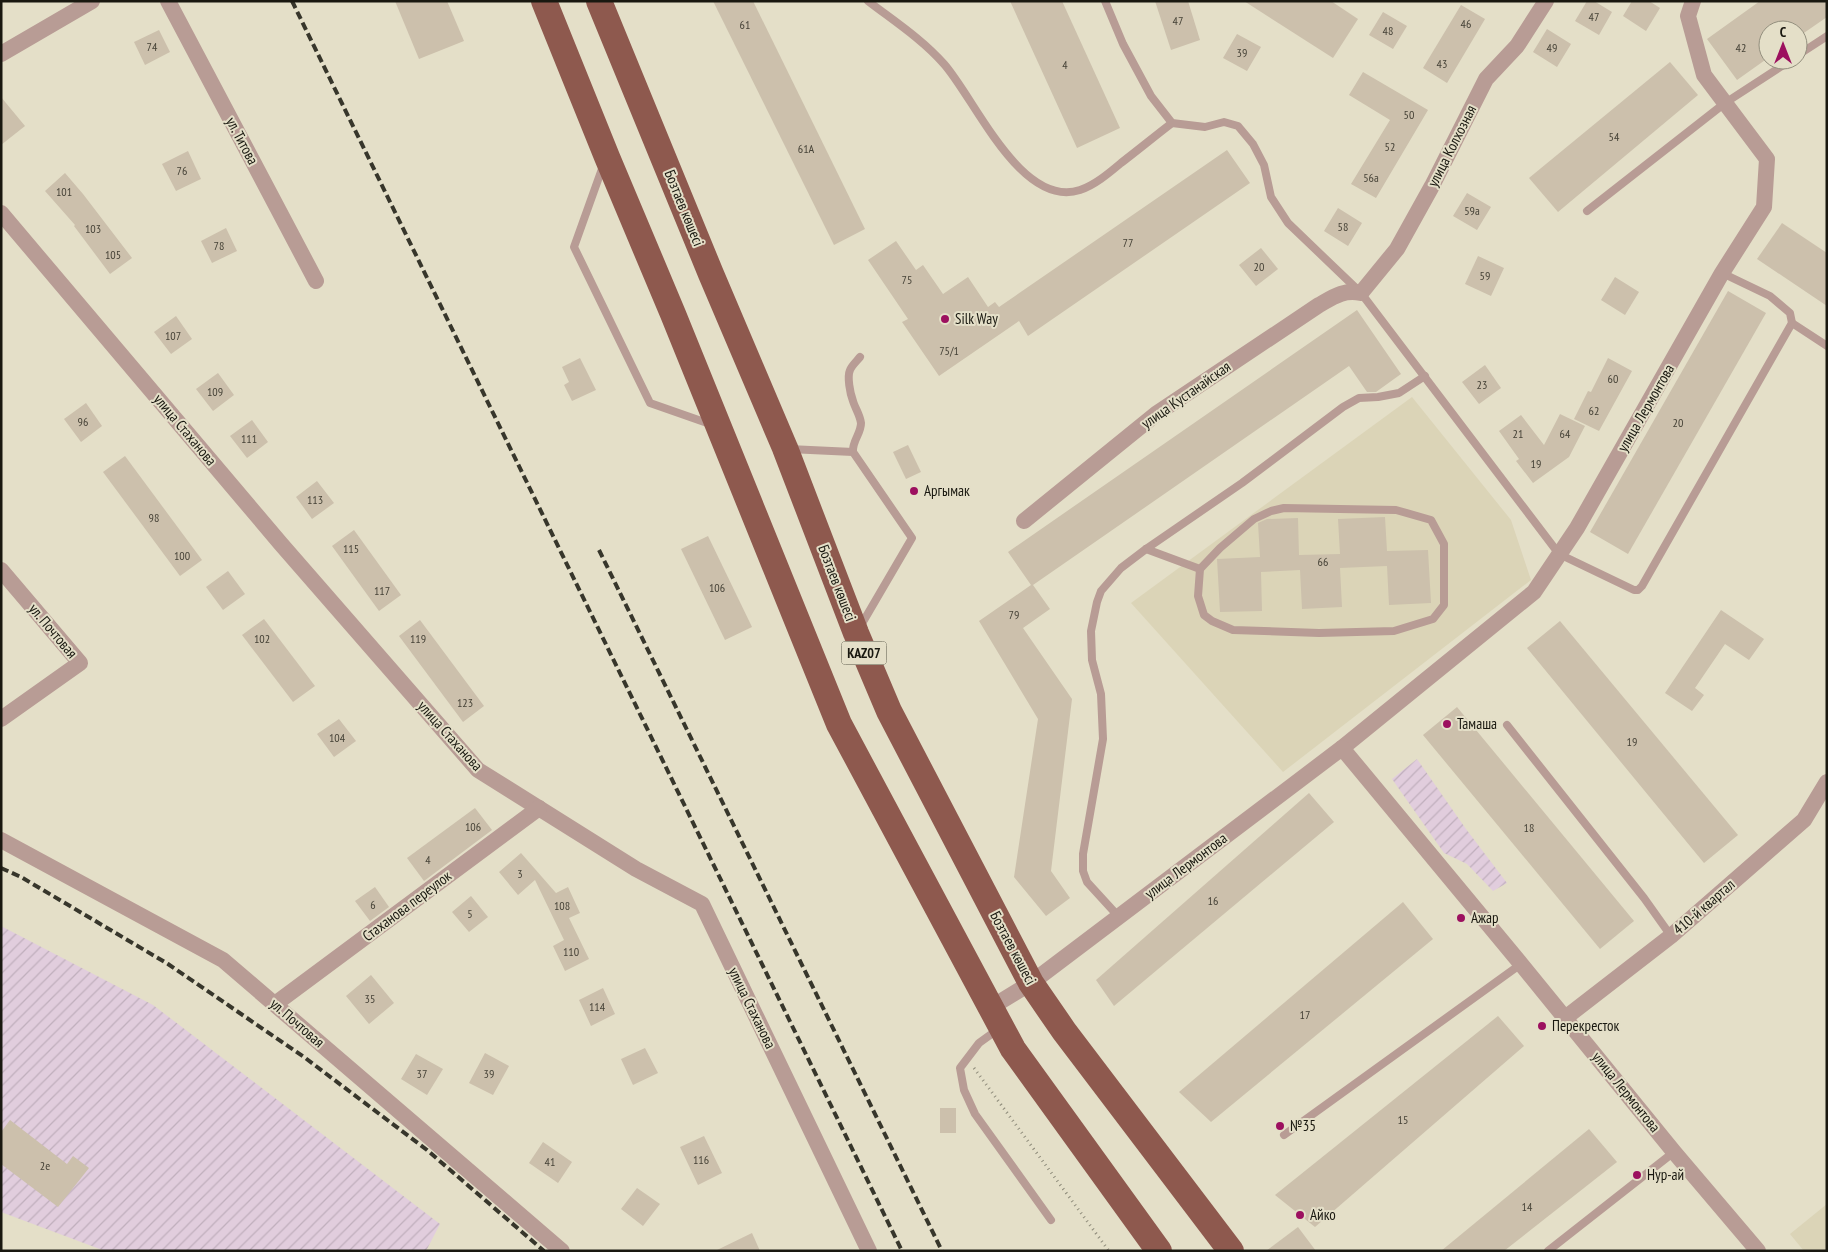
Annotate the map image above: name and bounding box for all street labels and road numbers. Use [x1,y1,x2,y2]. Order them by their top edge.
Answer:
street label: улица Колхозная [1423,102,1480,190]
street label: ул. Титова [222,114,263,168]
street label: Бозтаев көшесі [661,167,708,249]
street label: улица Кустанайская [1137,357,1234,432]
street label: улица Лермонтова [1613,360,1678,455]
street label: улица Стаханова [150,390,221,470]
street label: Бозтаев көшесі [814,542,861,624]
street label: ул. Почтовая [25,599,82,662]
road number: KAZ07 [842,641,886,664]
street label: улица Стаханова [414,697,487,775]
street label: улица Лермонтова [1141,828,1231,903]
street label: Стаханова переулок [359,866,455,945]
street label: 410-й квартал [1669,875,1738,939]
street label: Бозтаев көшесі [986,908,1041,988]
street label: улица Стаханова [725,964,780,1052]
street label: ул. Почтовая [266,994,328,1051]
street label: улица Лермонтова [1588,1048,1665,1136]

